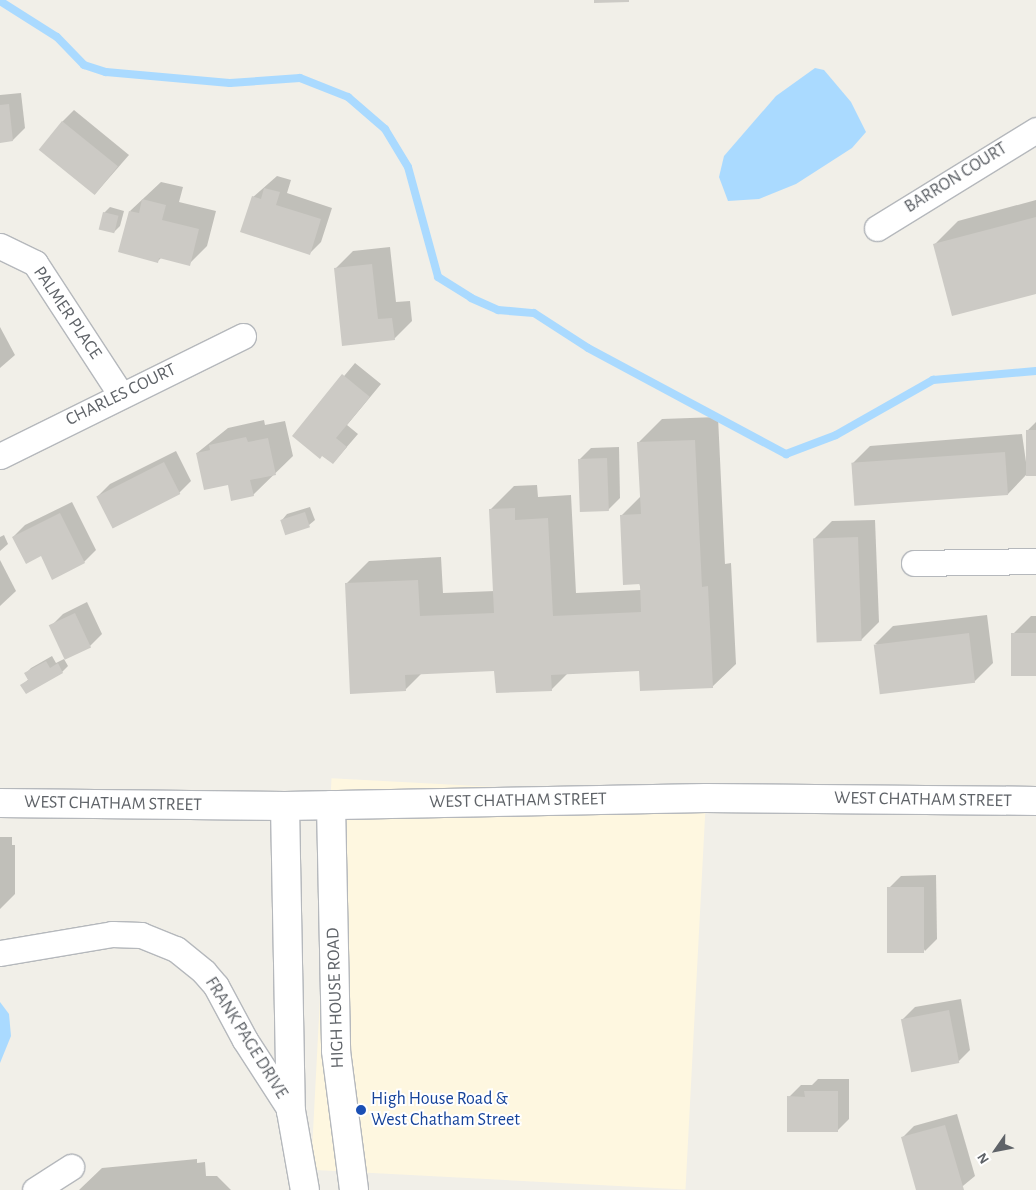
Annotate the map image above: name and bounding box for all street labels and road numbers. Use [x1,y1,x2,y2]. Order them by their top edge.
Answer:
street label: BARRON COURT [901,138,1011,218]
street label: PALMER PLACE [28,263,106,363]
street label: CHARLES COURT [62,359,180,431]
street label: WEST CHATHAM STREET [834,788,1012,812]
street label: WEST CHATHAM STREET [429,789,607,813]
street label: WEST CHATHAM STREET [24,792,202,816]
street label: HIGH HOUSE ROAD [323,927,349,1069]
street label: FRANK PAGE DRIVE [200,973,292,1103]

